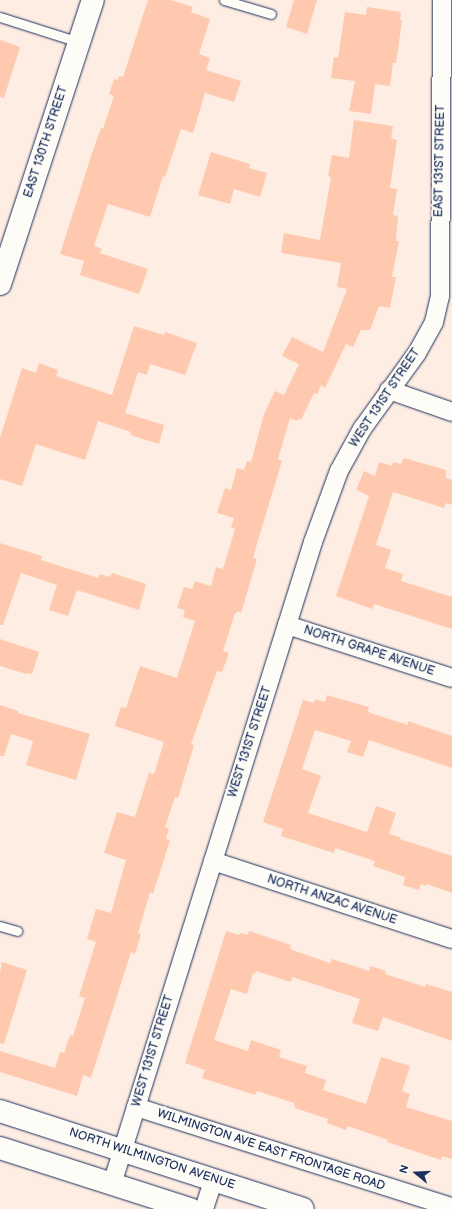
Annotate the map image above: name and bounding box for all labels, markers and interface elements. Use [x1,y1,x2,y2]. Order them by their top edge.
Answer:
street label: EAST 130TH STREET [21,84,71,200]
street label: EAST 131ST STREET [432,105,448,217]
street label: WEST 131ST STREET [347,346,423,450]
street label: NORTH GRAPE AVENUE [302,623,436,679]
street label: WEST 131ST STREET [225,684,275,800]
street label: NORTH ANZAC AVENUE [265,872,399,928]
street label: WEST 131ST STREET [129,993,177,1109]
street label: WILMINGTON AVE EAST FRONTAGE ROAD [155,1106,387,1194]
street label: NORTH WILMINGTON AVENUE [67,1125,237,1193]
north arrow [396,1153,436,1193]
text: N [397,1163,412,1175]

